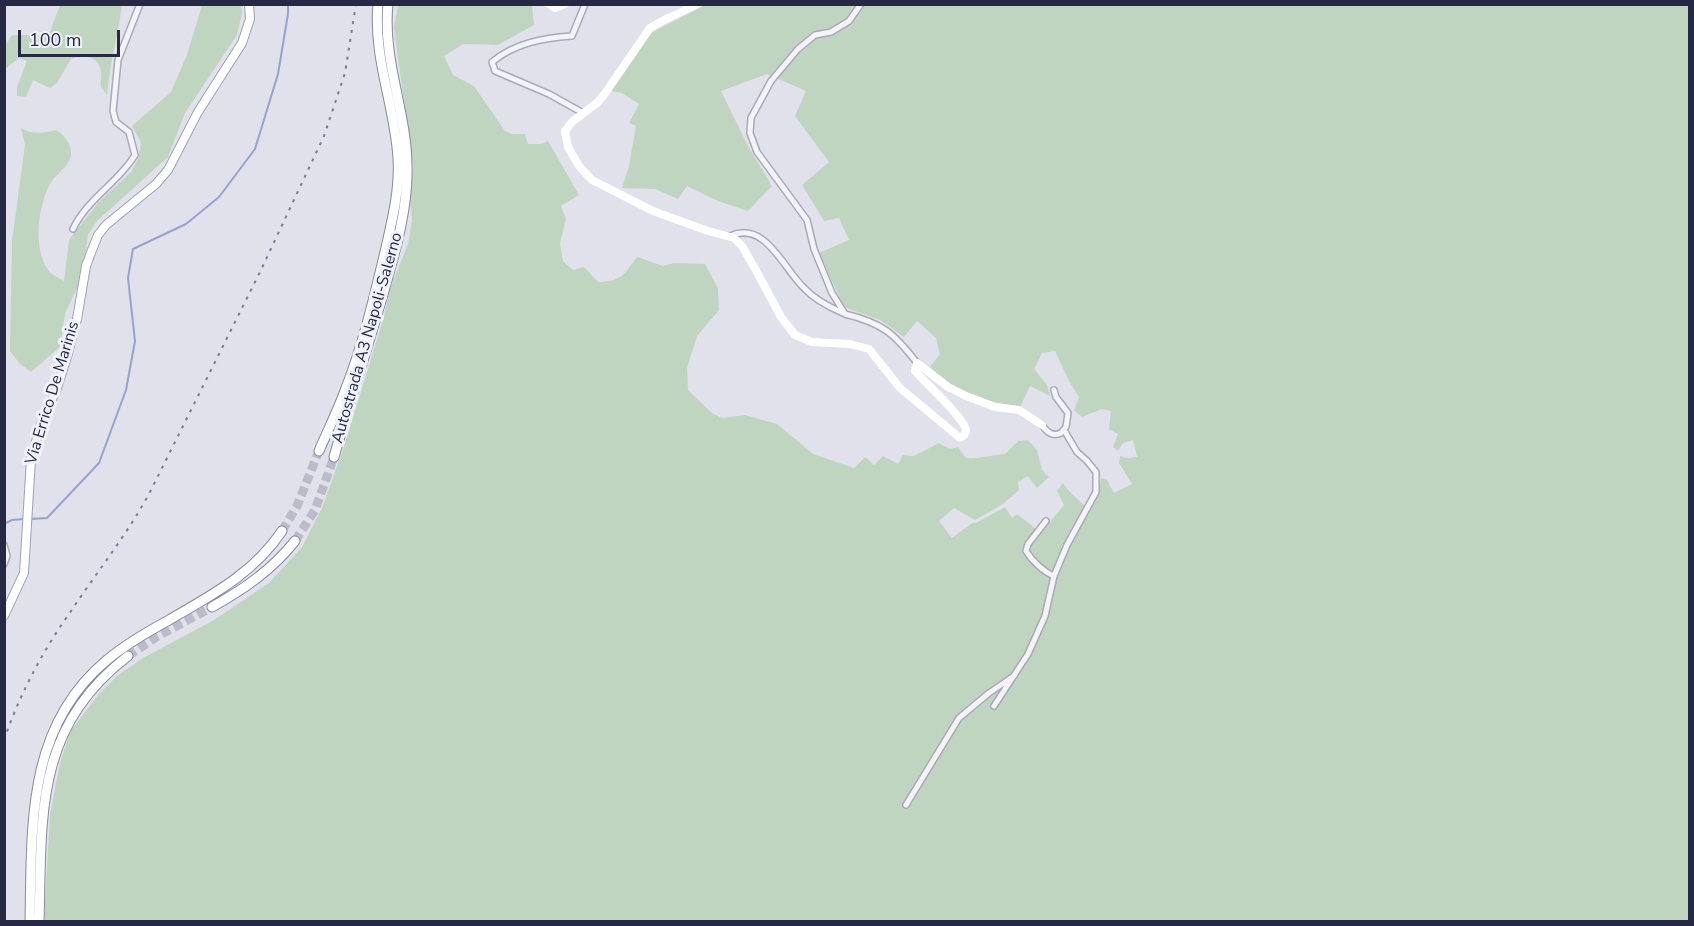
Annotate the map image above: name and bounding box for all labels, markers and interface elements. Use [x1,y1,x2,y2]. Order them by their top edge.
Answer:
scale bar [21,18,123,56]
text: 100 m [29,28,81,52]
street label: Autostrada A3 Napoli-Salerno [329,230,407,446]
street label: Via Errico De Marinis [22,319,84,467]

